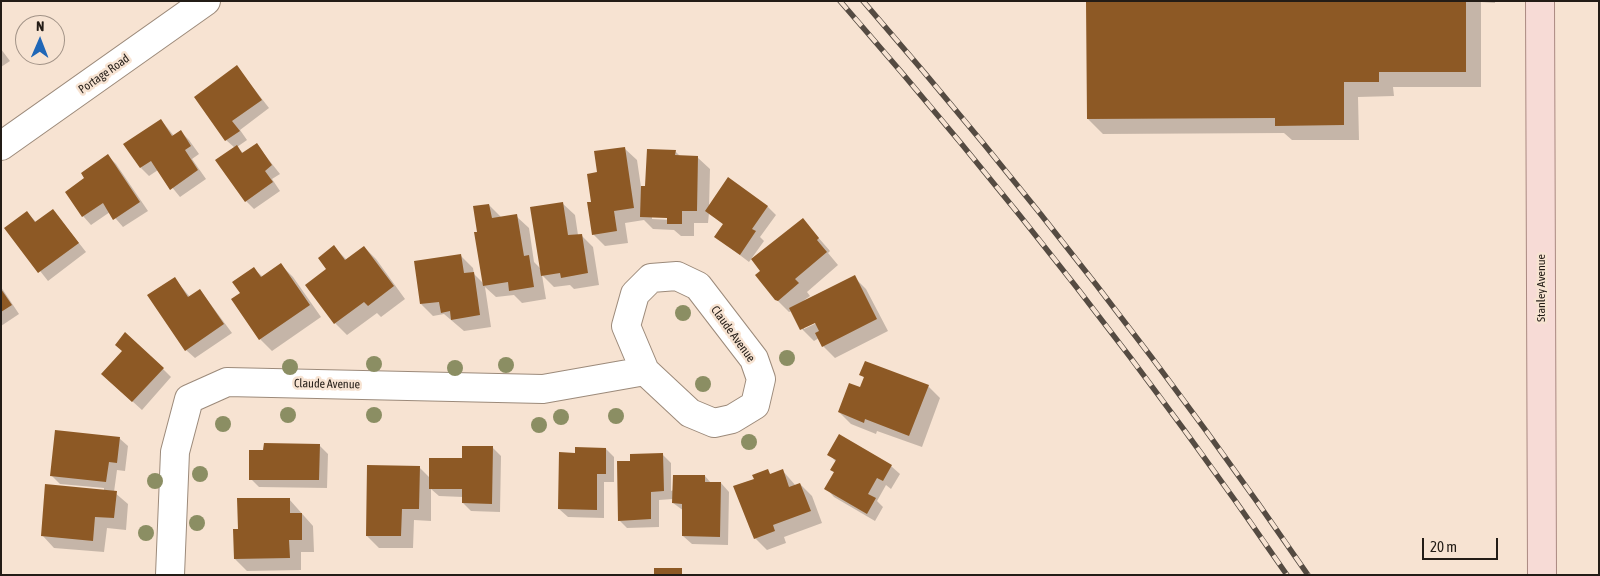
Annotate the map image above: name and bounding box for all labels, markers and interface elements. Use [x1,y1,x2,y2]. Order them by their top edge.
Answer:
north arrow [15,15,65,65]
text: N [36,18,45,34]
street label: Portage Road [76,51,132,97]
street label: Stanley Avenue [1534,254,1548,322]
street label: Claude Avenue [708,303,758,365]
street label: Claude Avenue [294,376,360,392]
scale bar [1425,528,1501,560]
text: 20 m [1430,538,1457,555]

